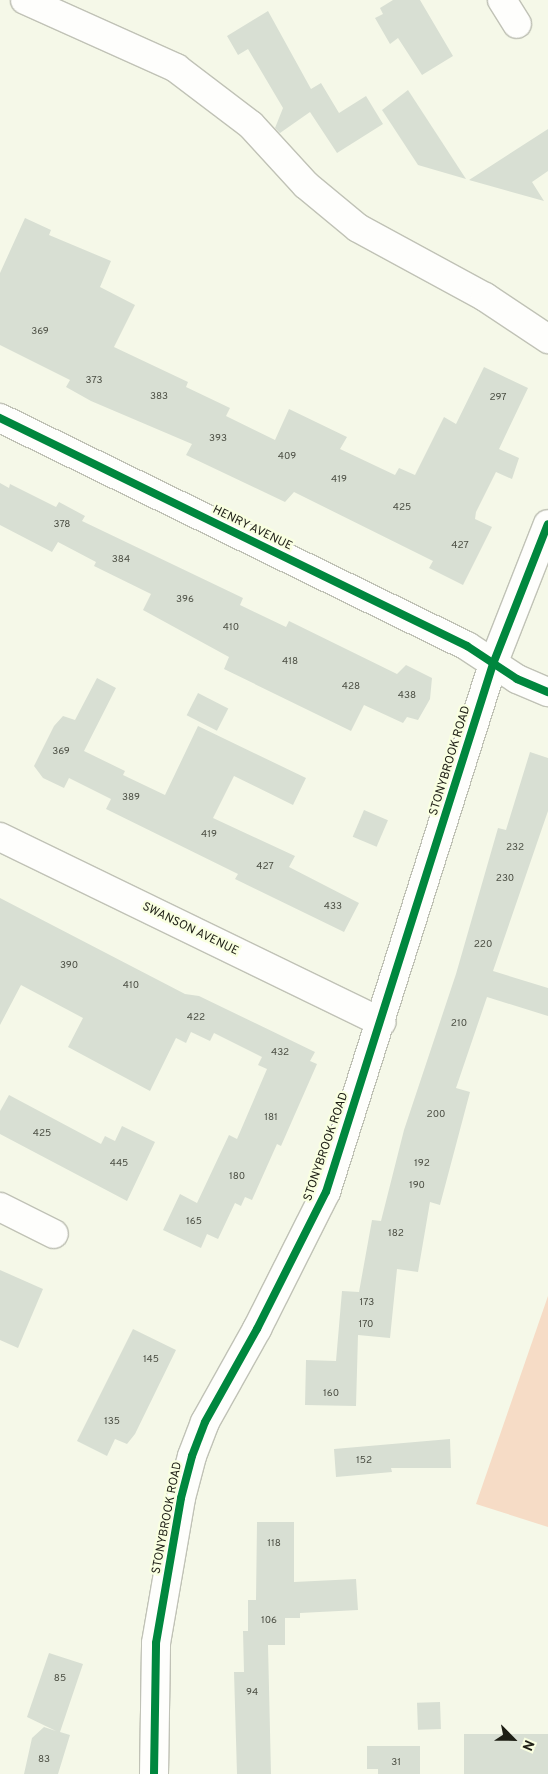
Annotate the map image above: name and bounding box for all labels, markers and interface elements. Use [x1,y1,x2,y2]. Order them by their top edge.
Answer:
house number: 369 [31,326,49,338]
house number: 373 [85,375,103,387]
house number: 383 [150,391,168,403]
house number: 297 [489,392,507,404]
house number: 393 [209,433,227,445]
house number: 409 [278,451,296,463]
house number: 419 [331,474,347,486]
house number: 425 [393,502,411,514]
street label: HENRY AVENUE [209,503,295,555]
house number: 378 [54,519,70,531]
house number: 427 [451,540,469,552]
house number: 384 [112,554,130,566]
house number: 396 [176,594,194,606]
house number: 410 [223,622,239,634]
house number: 418 [282,656,298,668]
house number: 428 [342,681,360,693]
house number: 438 [398,690,416,702]
street label: STONYBROOK ROAD [427,704,475,818]
house number: 369 [52,746,70,758]
house number: 389 [122,792,140,804]
house number: 419 [201,829,217,841]
house number: 232 [506,842,524,854]
house number: 427 [256,861,274,873]
house number: 230 [496,873,514,885]
street label: SWANSON AVENUE [139,900,241,960]
house number: 433 [324,901,342,913]
house number: 220 [474,939,492,951]
house number: 390 [60,960,78,972]
house number: 410 [123,980,139,992]
house number: 422 [187,1012,205,1024]
house number: 210 [451,1018,467,1030]
house number: 432 [271,1047,289,1059]
street label: STONYBROOK ROAD [302,1091,352,1203]
house number: 200 [427,1109,445,1121]
house number: 181 [264,1112,278,1124]
house number: 425 [33,1128,51,1140]
house number: 445 [110,1158,128,1170]
house number: 192 [414,1158,430,1170]
house number: 180 [229,1171,245,1183]
house number: 190 [409,1180,425,1192]
house number: 165 [186,1216,202,1228]
house number: 182 [388,1228,404,1240]
house number: 173 [360,1297,374,1309]
house number: 170 [358,1319,374,1331]
house number: 145 [143,1354,159,1366]
house number: 160 [323,1388,339,1400]
house number: 135 [104,1416,120,1428]
house number: 152 [356,1455,372,1467]
street label: STONYBROOK ROAD [150,1461,186,1575]
house number: 118 [267,1538,281,1550]
house number: 106 [261,1615,277,1627]
house number: 85 [54,1673,66,1685]
house number: 94 [246,1687,258,1699]
north arrow [488,1714,538,1764]
text: N [517,1737,537,1753]
house number: 83 [38,1754,50,1766]
house number: 31 [391,1757,401,1769]

